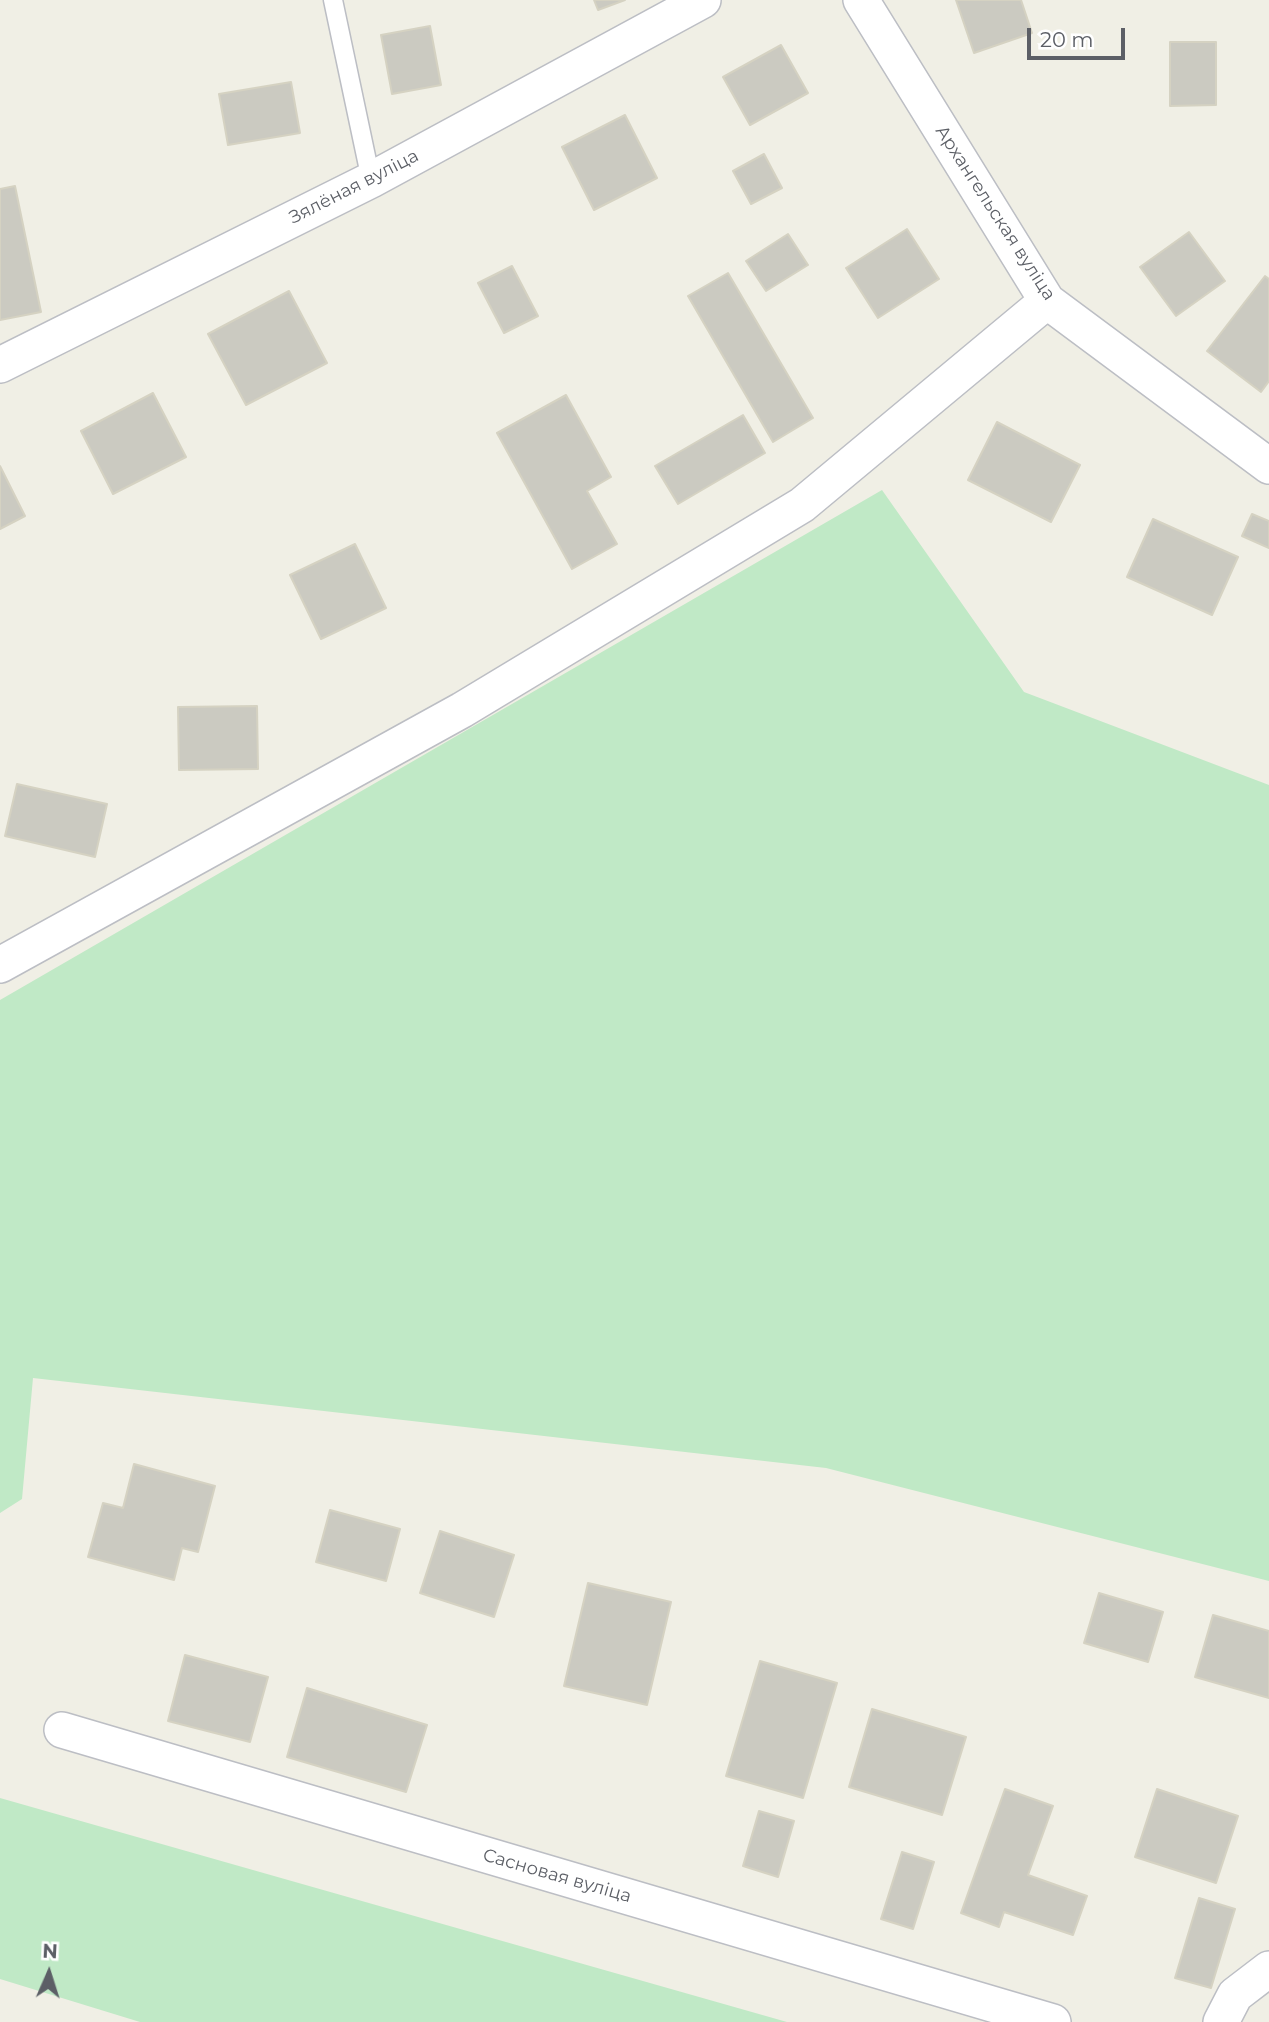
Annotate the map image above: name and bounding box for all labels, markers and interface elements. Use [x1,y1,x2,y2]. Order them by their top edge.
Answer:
scale bar [1031,14,1129,58]
text: 20 m [1040,27,1094,52]
street label: Архангельская вуліца [930,122,1060,304]
street label: Зялёная вуліца [286,145,422,229]
street label: Сасновая вуліца [480,1844,634,1908]
north arrow [14,1938,84,2008]
text: N [42,1940,58,1963]

